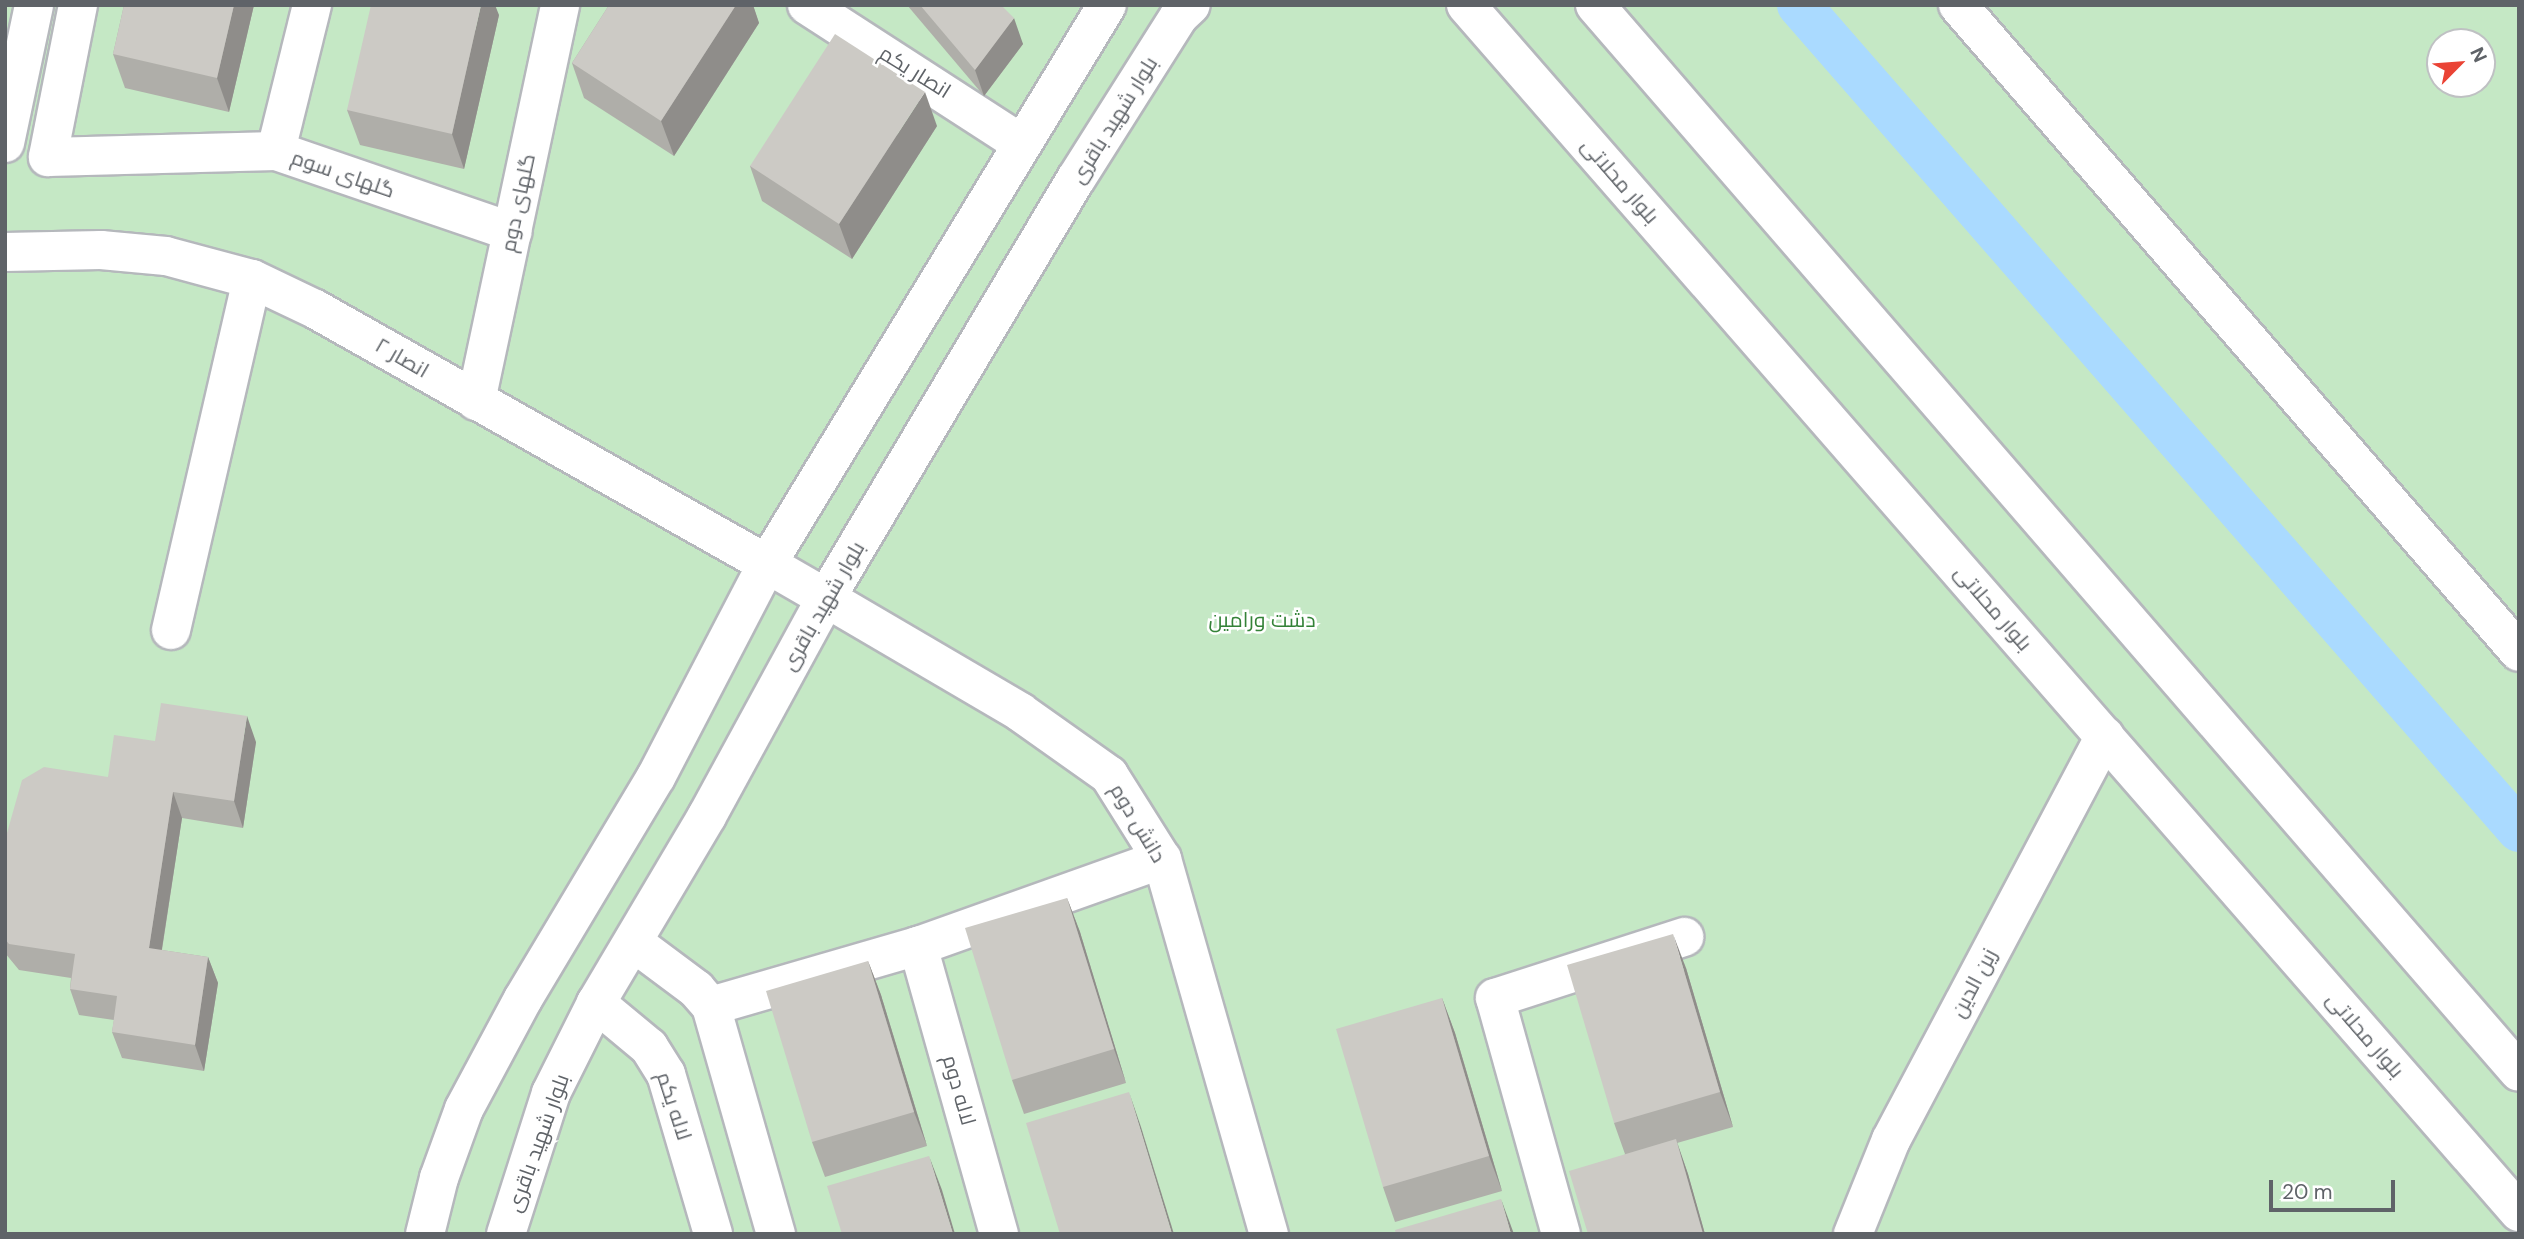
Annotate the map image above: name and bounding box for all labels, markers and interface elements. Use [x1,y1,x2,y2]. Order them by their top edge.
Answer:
north arrow [2426,28,2496,98]
street label: انصار یکم [875,40,955,104]
text: N [2464,43,2493,66]
street label: بلوار شهید باقری [1065,52,1163,188]
street label: بلوار محلاتی [1576,133,1664,229]
street label: گلهای سوم [288,145,398,203]
street label: گلهای دوم [495,152,541,254]
street label: انصار ۲ [371,333,433,383]
street label: بلوار شهید باقری [776,537,870,675]
street label: بلوار محلاتی [1949,560,2037,656]
park label: دشت ورامین [1208,607,1316,633]
street label: دانش دوم [1105,779,1171,867]
street label: زین الدین [1945,944,2003,1022]
street label: بلوار محلاتی [2321,987,2409,1083]
street label: لاله دوم [937,1052,981,1128]
street label: لاله یکم [651,1069,697,1143]
street label: بلوار شهید باقری [501,1071,575,1215]
scale bar [2272,1166,2398,1210]
text: 20 m [2282,1178,2333,1206]

